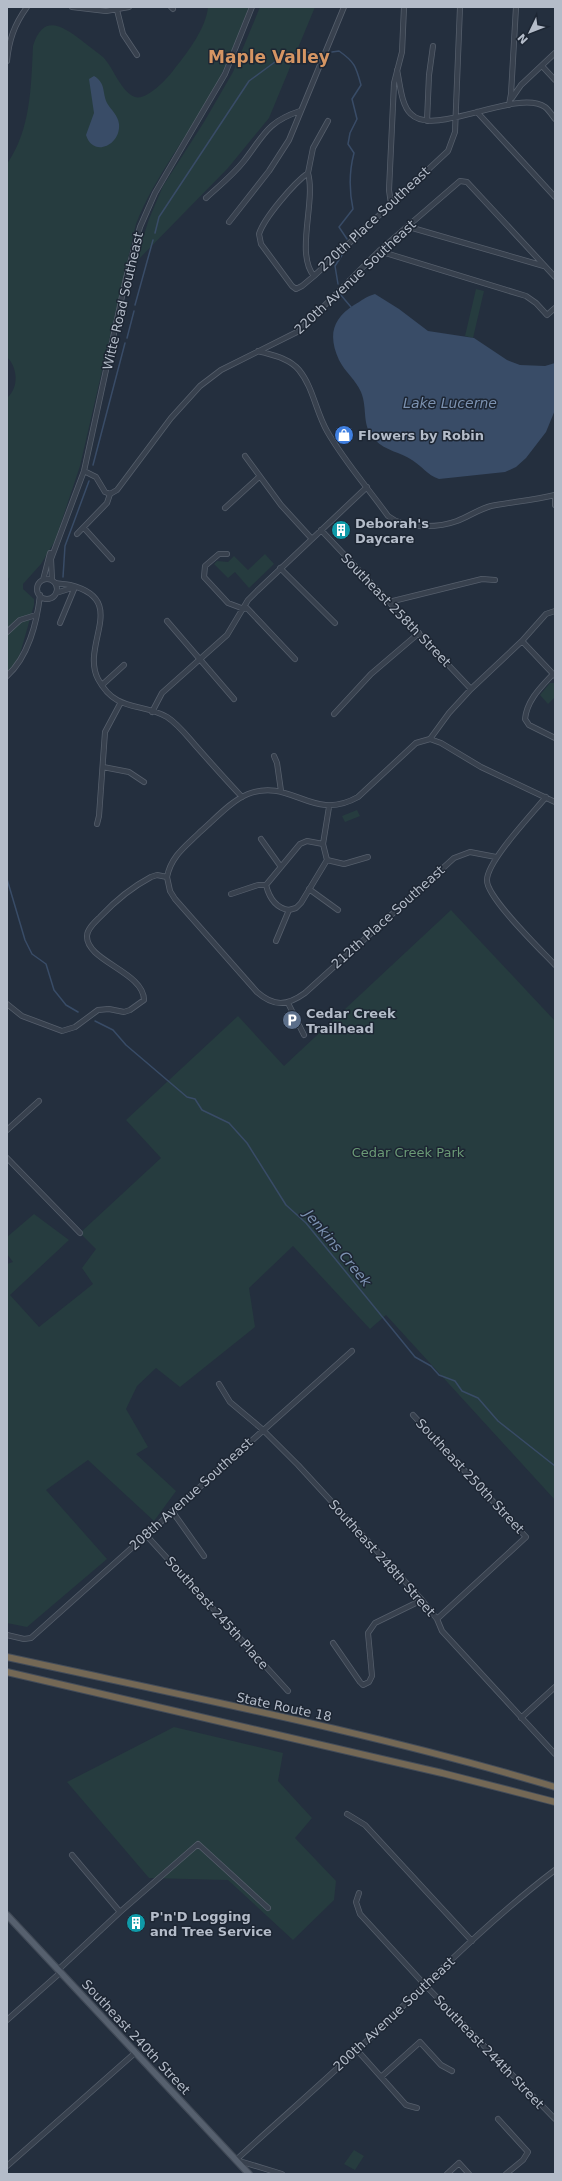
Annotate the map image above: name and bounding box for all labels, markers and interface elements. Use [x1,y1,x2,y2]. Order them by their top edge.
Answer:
north arrow [510,12,550,52]
text: N [515,31,531,46]
district label: Maple Valley [208,47,330,67]
street label: 220th Place Southeast [315,164,433,274]
street label: 220th Avenue Southeast [291,217,419,337]
street label: Witte Road Southeast [100,231,146,371]
water label: Lake Lucerne [403,395,497,411]
shop icon: Flowers by Robin [333,424,355,446]
place label: Flowers by Robin [358,428,484,443]
place label: Deborah's Daycare [355,516,429,546]
building icon: Deborah's Daycare [330,519,352,541]
street label: Southeast 258th Street [338,550,454,670]
street label: 212th Place Southeast [329,862,447,972]
place label: Cedar Creek Trailhead [306,1006,396,1036]
parking icon: Cedar Creek Trailhead [281,1009,303,1031]
park label: Cedar Creek Park [352,1145,465,1160]
water label: Jenkins Creek [299,1204,375,1290]
street label: Southeast 250th Street [413,1415,527,1537]
street label: 208th Avenue Southeast [126,1435,256,1553]
street label: Southeast 248th Street [326,1497,438,1619]
street label: Southeast 245th Place [162,1554,272,1672]
street label: State Route 18 [235,1690,333,1724]
place label: P'n'D Logging and Tree Service [150,1909,272,1939]
building icon: P'n'D Logging and Tree Service [125,1912,147,1934]
street label: 200th Avenue Southeast [330,1954,458,2074]
street label: Southeast 240th Street [79,1976,193,2098]
street label: Southeast 244th Street [431,1992,547,2112]

